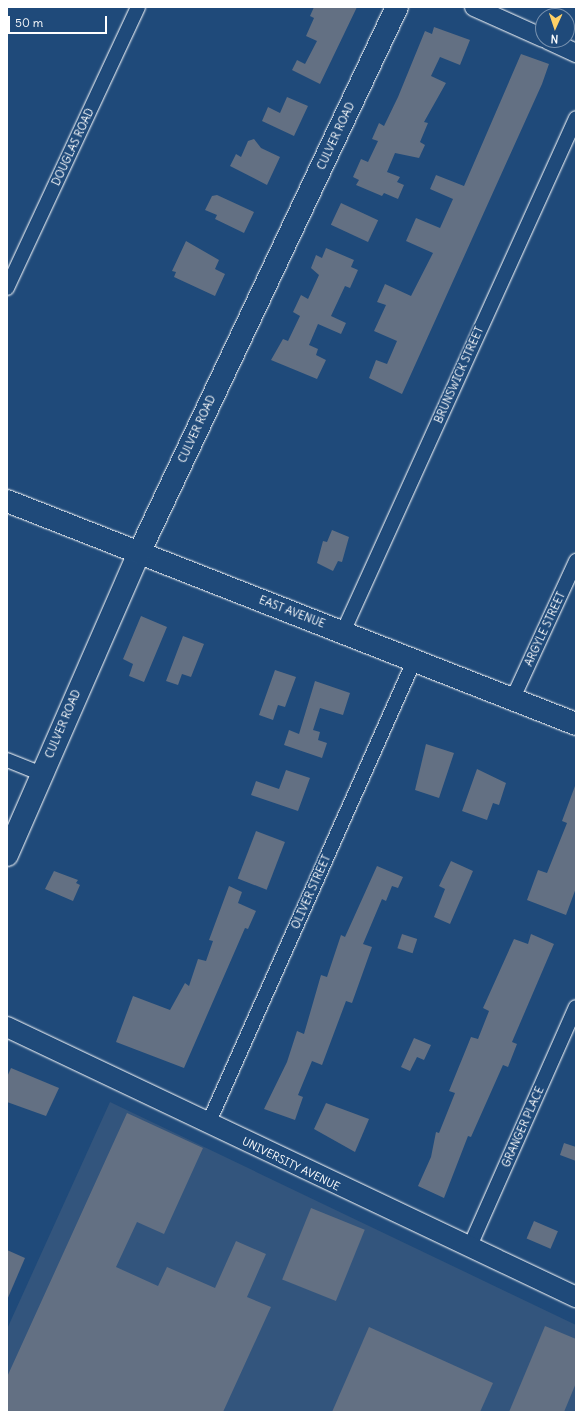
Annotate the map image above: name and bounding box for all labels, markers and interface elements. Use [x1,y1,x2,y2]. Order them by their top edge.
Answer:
scale bar [10,8,109,34]
north arrow [535,8,575,48]
text: 50 m [15,15,43,30]
text: N [550,32,559,46]
street label: CULVER ROAD [315,100,357,172]
street label: DOUGLAS ROAD [49,106,97,188]
street label: BRUNSWICK STREET [432,325,486,425]
street label: CULVER ROAD [176,393,218,465]
street label: ARGYLE STREET [522,590,568,668]
street label: EAST AVENUE [257,593,327,631]
street label: CULVER ROAD [43,688,83,760]
street label: OLIVER STREET [289,853,333,931]
street label: GRANGER PLACE [499,1085,547,1169]
street label: UNIVERSITY AVENUE [240,1135,342,1193]

